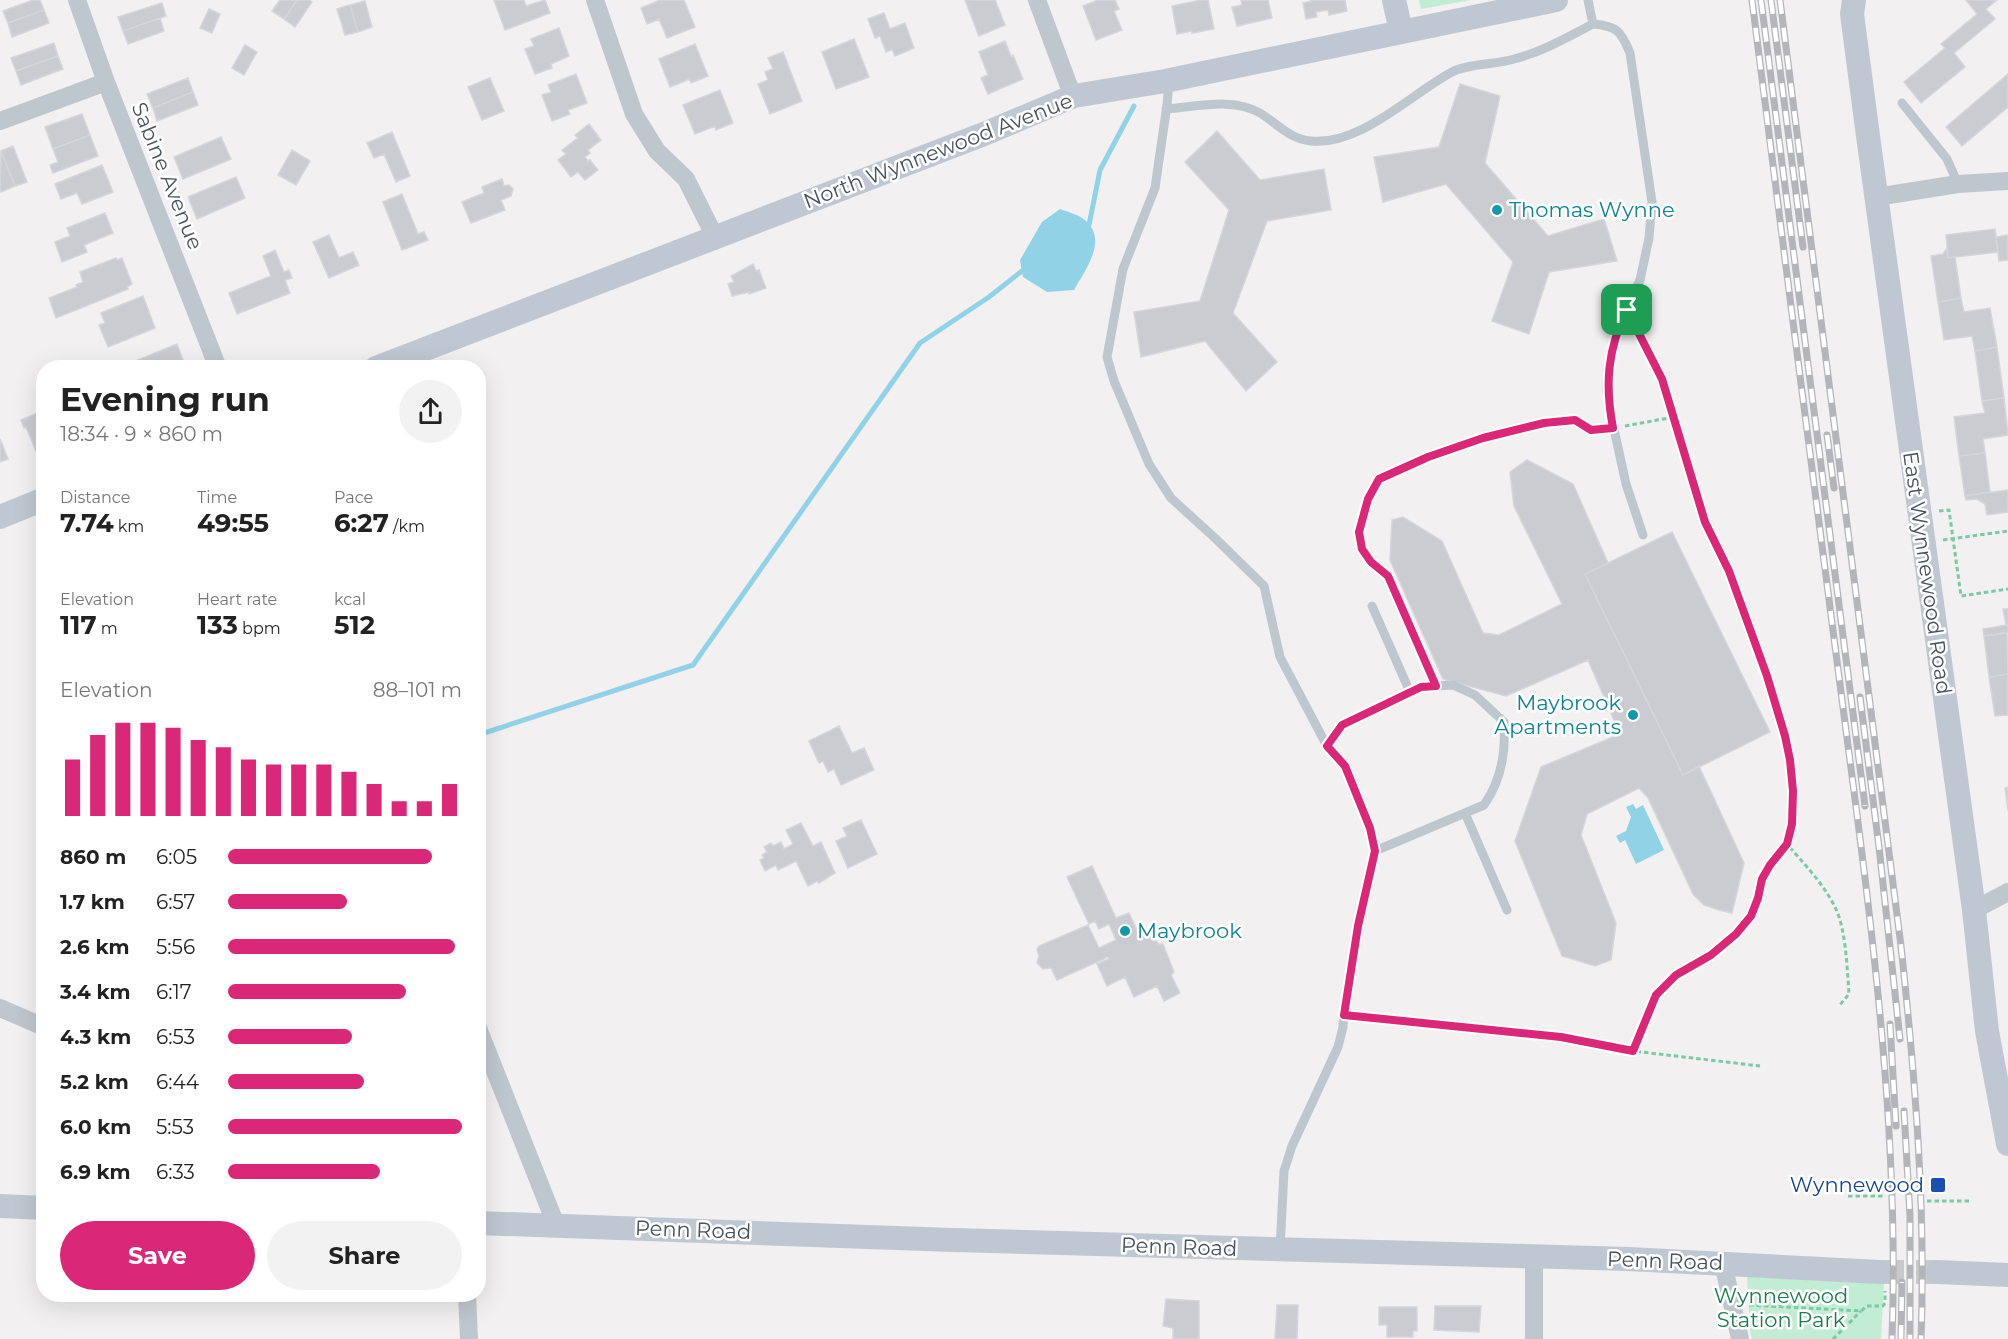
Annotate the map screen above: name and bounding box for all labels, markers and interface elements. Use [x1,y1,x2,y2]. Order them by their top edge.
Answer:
street label: North Wynnewood Avenue [800,88,1076,213]
street label: Sabine Avenue [126,98,208,253]
place label: Thomas Wynne [1509,197,1675,222]
marker: Thomas Wynne [1490,203,1504,217]
pin [1601,284,1652,335]
icon: arrive [1610,293,1643,326]
text: Evening run [60,379,270,419]
button: share [399,380,462,443]
text: 18:34 · 9 × 860 m [60,422,223,446]
street label: East Wynnewood Road [1898,450,1957,696]
text: Distance [60,488,130,507]
text: Time [197,488,237,507]
text: Pace [334,488,373,507]
text: 7.74 [60,507,114,539]
text: 49:55 [197,507,269,539]
text: 6:27 [334,507,389,539]
text: km [114,517,144,536]
text: /km [389,517,425,536]
text: Elevation [60,590,134,609]
text: Heart rate [197,590,277,609]
text: kcal [334,590,366,609]
text: 117 [60,609,97,641]
text: 133 [197,609,238,641]
text: 512 [334,609,375,641]
text: m [97,619,118,638]
text: bpm [238,619,281,638]
text: Elevation [60,678,152,702]
text: 88–101 m [373,678,462,702]
place label: Maybrook Apartments [1494,690,1621,739]
marker: Maybrook Apartments [1626,708,1640,722]
text: 860 m [60,845,126,869]
text: 6:05 [156,845,197,869]
text: 1.7 km [60,890,125,914]
text: 6:57 [156,890,195,914]
place label: Maybrook [1137,918,1242,943]
marker: Maybrook [1118,924,1132,938]
text: 2.6 km [60,935,129,959]
text: 5:56 [156,935,195,959]
text: 3.4 km [60,980,131,1004]
text: 6:17 [156,980,191,1004]
text: 4.3 km [60,1025,131,1049]
text: 6:53 [156,1025,195,1049]
text: 5.2 km [60,1070,129,1094]
text: 6:44 [156,1070,199,1094]
text: 6.0 km [60,1115,131,1139]
text: 5:53 [156,1115,194,1139]
text: 6.9 km [60,1160,131,1184]
text: 6:33 [156,1160,195,1184]
place label: Wynnewood [1790,1172,1924,1197]
marker: Wynnewood [1929,1176,1947,1194]
street label: Penn Road [634,1215,752,1244]
button: Save [60,1221,255,1290]
button: Share [267,1221,462,1290]
street label: Penn Road [1120,1232,1238,1261]
street label: Penn Road [1606,1246,1724,1275]
park label: Wynnewood Station Park [1714,1283,1848,1332]

